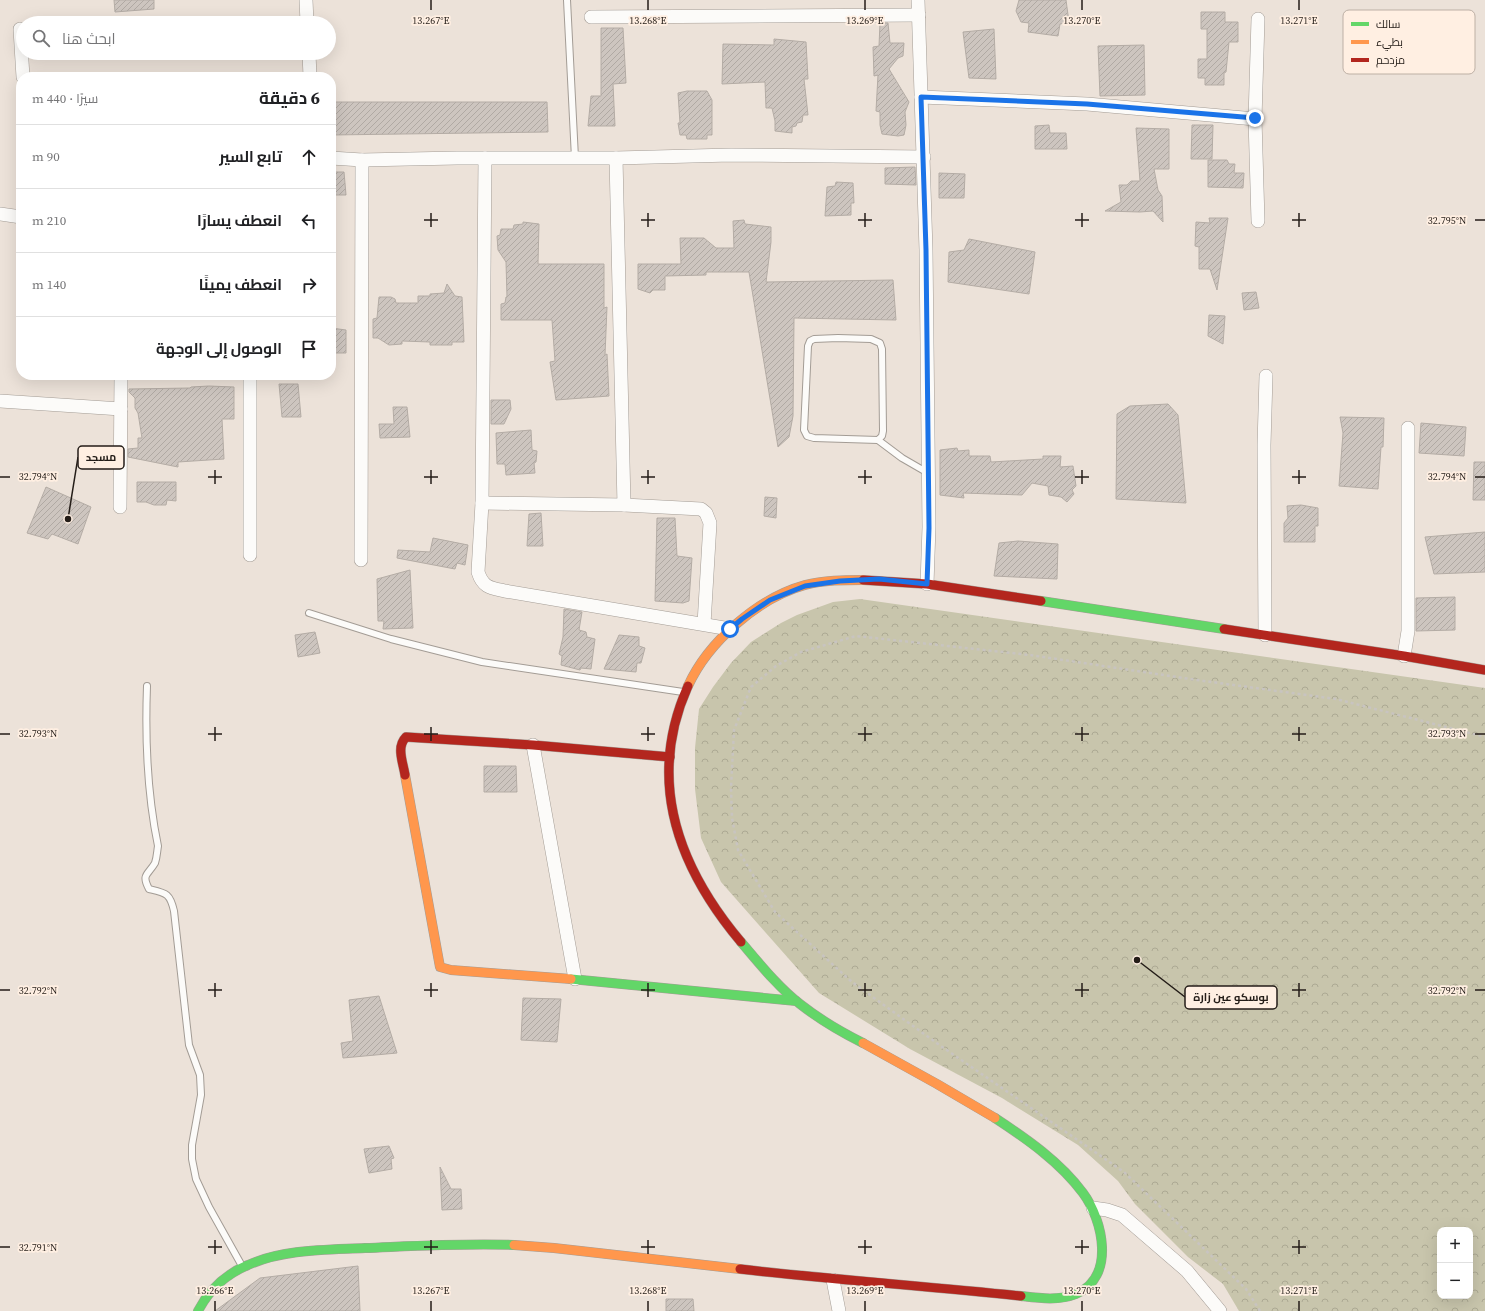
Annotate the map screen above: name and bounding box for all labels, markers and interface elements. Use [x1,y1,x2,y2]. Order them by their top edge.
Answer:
legend [1343,10,1475,74]
text: 13.267°E [412,14,450,27]
text: 13.268°E [629,14,667,27]
text: 13.269°E [846,14,884,27]
text: 13.270°E [1063,14,1101,27]
text: 13.271°E [1280,14,1318,27]
search box [16,16,336,60]
text: سالك [1376,17,1400,32]
icon: search [30,27,52,49]
text: ابحث هنا [62,28,116,49]
text: بطيء [1376,35,1403,51]
text: مزدحم [1376,53,1405,68]
text: 6 دقيقة [259,86,320,110]
text: سيرًا · 440 m [32,90,98,107]
route end [1246,109,1264,127]
text: تابع السير [219,146,282,167]
icon: ahead [298,146,320,168]
text: 90 m [32,148,60,165]
text: انعطف يسارًا [197,210,282,231]
icon: left [298,210,320,232]
text: 210 m [32,212,66,229]
text: 32.795°N [1428,214,1466,227]
text: انعطف يمينًا [199,274,282,295]
icon: right [298,274,320,296]
text: 140 m [32,276,66,293]
text: الوصول إلى الوجهة [156,338,282,359]
icon: arrive [298,338,320,360]
callout: مسجد [78,446,124,469]
text: مسجد [86,450,116,465]
text: 32.794°N [19,470,57,483]
text: 32.794°N [1428,470,1466,483]
route start [721,620,739,638]
text: 32.793°N [19,727,57,740]
text: 32.793°N [1428,727,1466,740]
text: 32.792°N [19,984,57,997]
text: 32.792°N [1428,984,1466,997]
callout: بوسكو عين زارة [1185,986,1277,1009]
text: بوسكو عين زارة [1193,990,1269,1005]
map controls [1437,1227,1473,1299]
button: + [1437,1227,1473,1263]
text: 32.791°N [19,1241,57,1254]
button: − [1437,1263,1473,1299]
text: 13.266°E [196,1284,234,1297]
text: 13.267°E [412,1284,450,1297]
text: 13.268°E [629,1284,667,1297]
text: 13.269°E [846,1284,884,1297]
text: 13.270°E [1063,1284,1101,1297]
text: 13.271°E [1280,1284,1318,1297]

